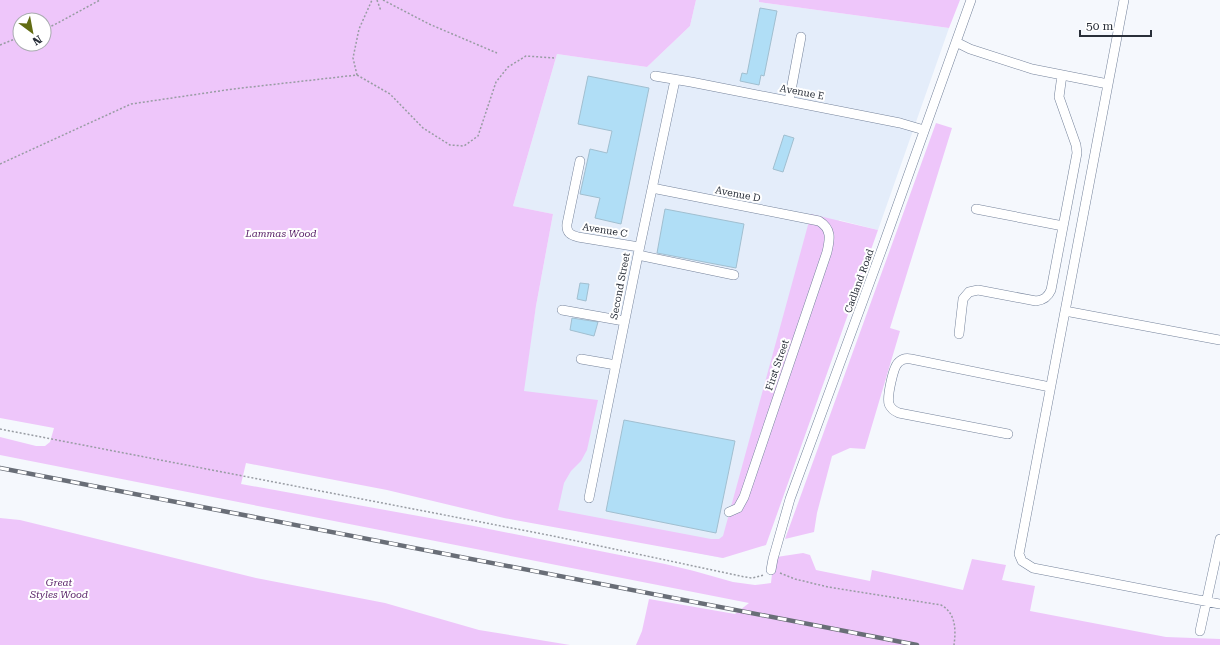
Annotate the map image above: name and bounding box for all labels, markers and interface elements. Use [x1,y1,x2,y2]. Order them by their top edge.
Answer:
north arrow [12,12,52,52]
scale bar [1080,12,1151,38]
text: 50 m [1086,19,1113,33]
text: N [30,32,44,48]
street label: Avenue E [779,82,825,102]
street label: Avenue D [714,184,762,204]
street label: Avenue C [582,221,628,239]
park label: Lammas Wood [244,228,317,239]
street label: Cadland Road [842,247,876,315]
street label: Second Street [608,251,632,320]
street label: First Street [763,338,791,392]
park label: Great Styles Wood [29,577,88,600]

